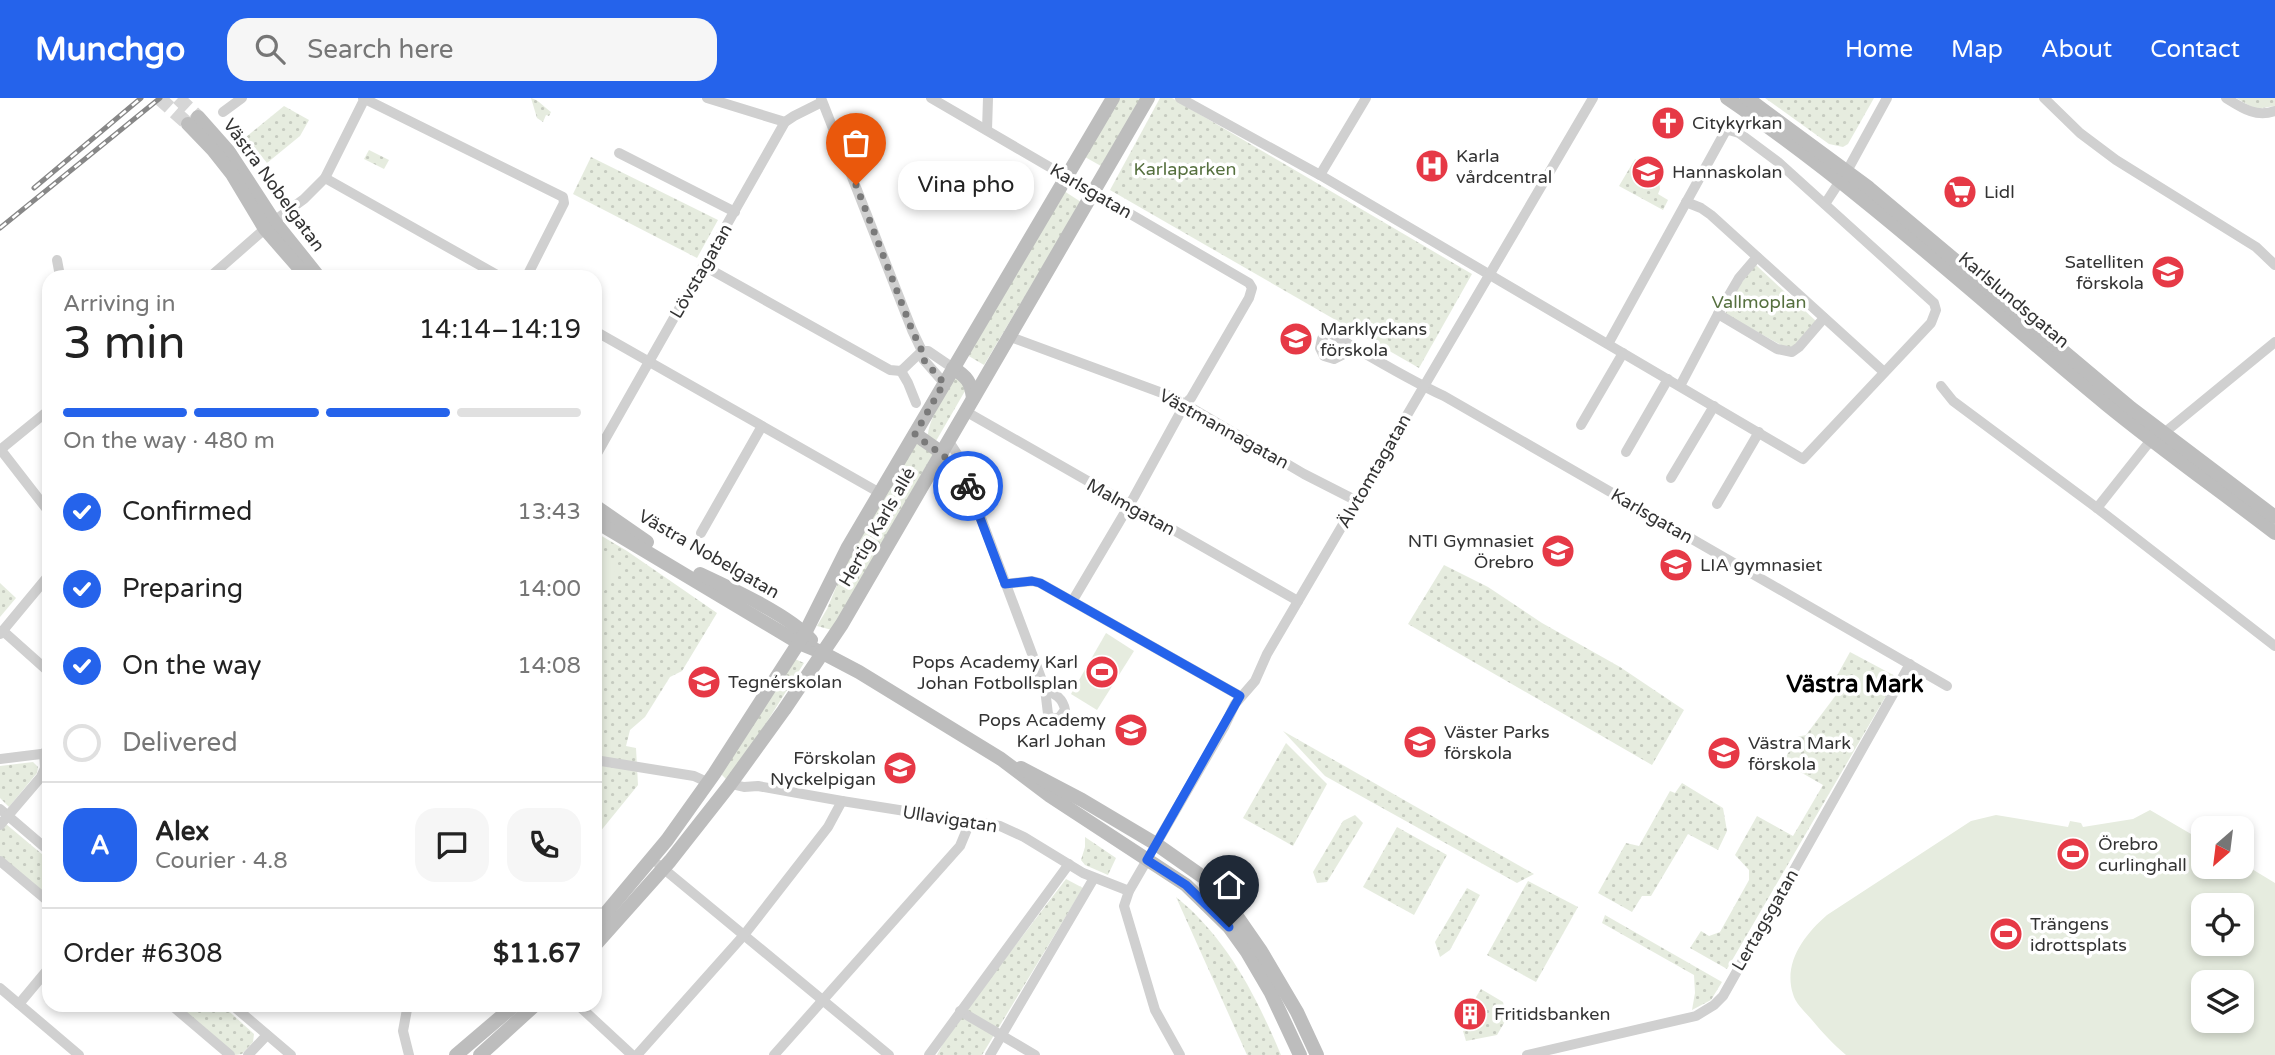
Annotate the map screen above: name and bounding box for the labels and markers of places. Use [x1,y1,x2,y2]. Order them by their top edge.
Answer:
church icon: Citykyrkan [1649,104,1687,142]
place label: Citykyrkan [1692,112,1783,134]
pin [826,113,886,185]
place label: Karla vårdcentral [1456,145,1552,188]
hospital icon: Karla vårdcentral [1413,147,1451,185]
school or university icon: Hannaskolan [1629,153,1667,191]
callout: Vina pho [898,160,1034,210]
place label: Hannaskolan [1672,161,1783,183]
supermarket icon: Lidl [1941,173,1979,211]
place label: Lidl [1984,181,2015,203]
place label: Satelliten förskola [2065,251,2144,294]
school or university icon: Satelliten förskola [2149,253,2187,291]
place label: Marklyckans förskola [1320,318,1427,361]
school or university icon: Marklyckans förskola [1277,320,1315,358]
place label: NTI Gymnasiet Örebro [1408,530,1534,573]
school or university icon: NTI Gymnasiet Örebro [1539,532,1577,570]
school or university icon: LIA gymnasiet [1657,546,1695,584]
place label: LIA gymnasiet [1700,554,1823,576]
place label: Pops Academy Karl Johan Fotbollsplan [912,651,1078,694]
sports icon: Pops Academy Karl Johan Fotbollsplan [1083,653,1121,691]
school or university icon: Tegnérskolan [685,663,723,701]
place label: Tegnérskolan [728,671,842,693]
place label: Pops Academy Karl Johan [978,709,1106,752]
school or university icon: Pops Academy Karl Johan [1112,711,1150,749]
place label: Väster Parks förskola [1444,721,1550,764]
school or university icon: Väster Parks förskola [1401,723,1439,761]
place label: Västra Mark förskola [1748,732,1851,775]
school or university icon: Västra Mark förskola [1705,734,1743,772]
place label: Förskolan Nyckelpigan [770,747,876,790]
school or university icon: Förskolan Nyckelpigan [881,749,919,787]
place label: Örebro curlinghall [2098,833,2187,876]
sports icon: Örebro curlinghall [2054,835,2092,873]
pin [1199,855,1259,927]
place label: Trängens idrottsplats [2030,913,2127,956]
sports icon: Trängens idrottsplats [1987,915,2025,953]
building icon: Fritidsbanken [1451,995,1489,1033]
place label: Fritidsbanken [1494,1003,1610,1025]

